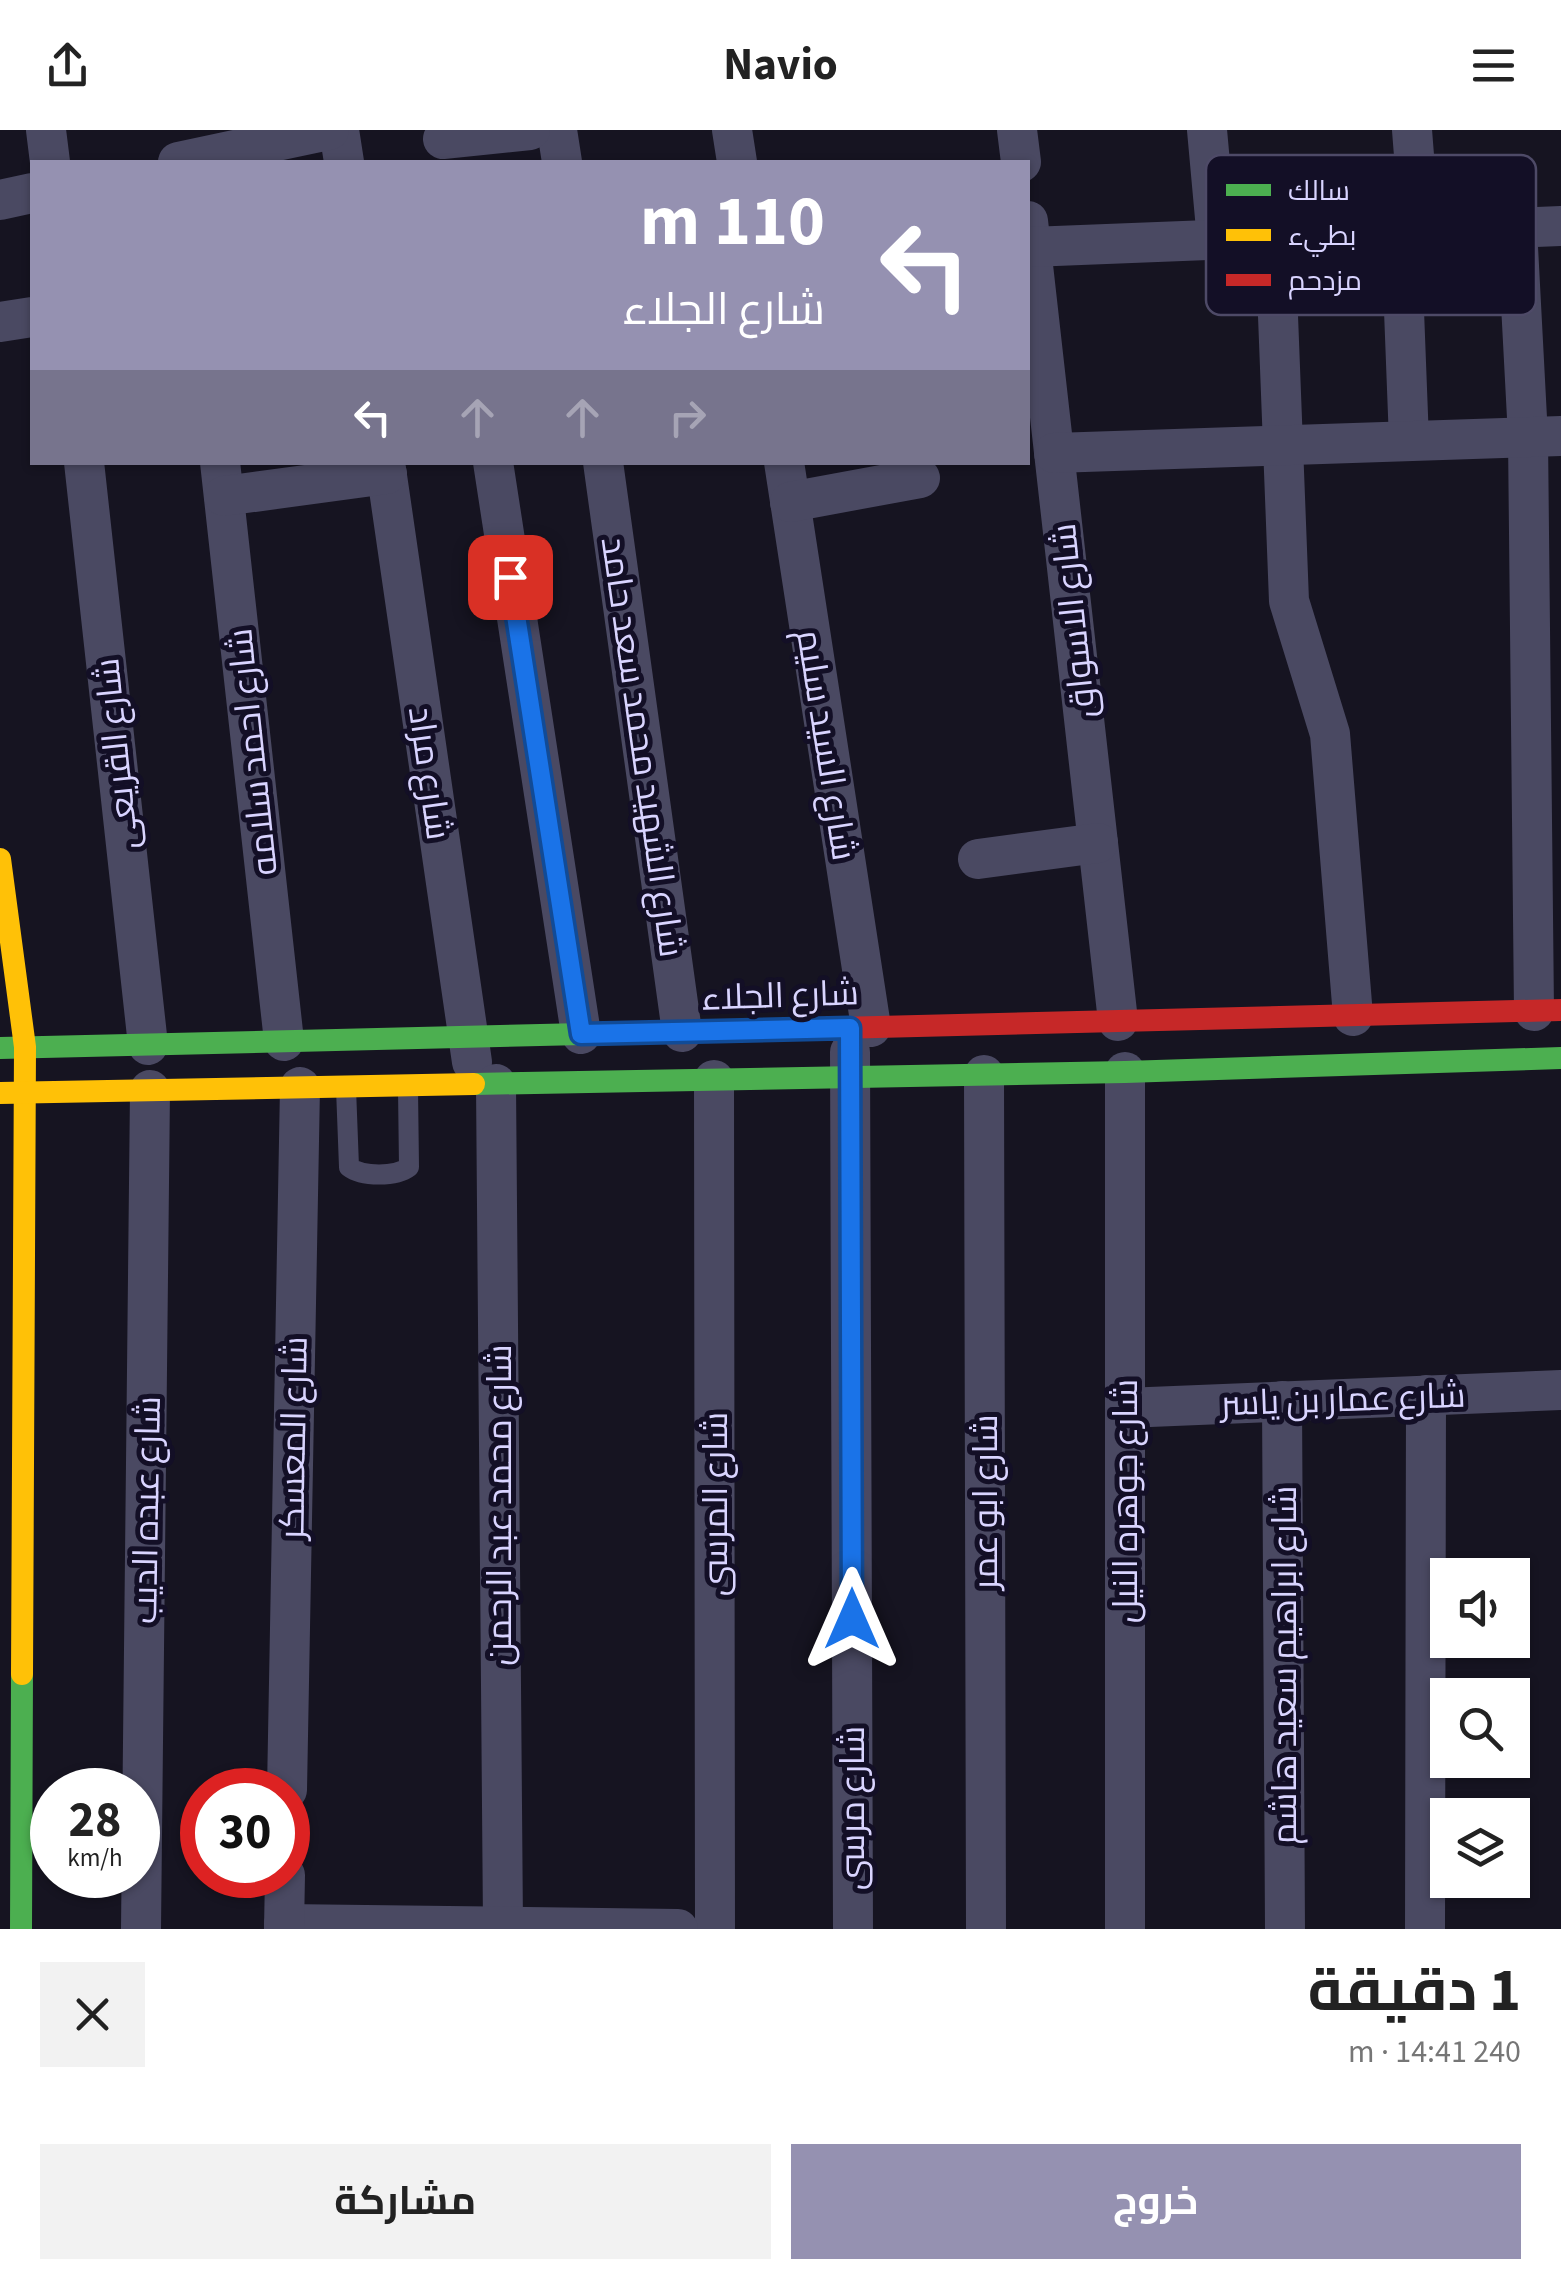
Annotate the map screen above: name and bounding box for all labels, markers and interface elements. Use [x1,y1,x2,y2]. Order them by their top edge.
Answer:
text: Navio [723,33,838,97]
icon: share [40,38,95,93]
icon: menu [1466,38,1521,93]
legend [1206,155,1536,315]
text: سالك [1288,171,1350,211]
text: 110 m [640,172,825,272]
icon: left [860,200,990,330]
text: بطيء [1288,216,1356,257]
text: مزدحم [1288,261,1362,301]
text: شارع الجلاء [623,278,825,342]
icon: left [345,390,400,445]
icon: ahead [450,390,505,445]
icon: ahead [555,390,610,445]
icon: right [660,390,715,445]
street label: شارع الاسواق [1039,521,1109,721]
street label: شارع الشهيد محمد سعد حامد [588,534,696,960]
pin [468,535,553,620]
icon: arrive [483,550,538,605]
street label: شارع احمد سلامه [215,626,291,878]
street label: شارع السيد سليم [783,626,869,864]
street label: شارع القريعى [82,656,152,852]
street label: شارع مراد [395,703,463,843]
street label: شارع الجلاء [700,968,860,1024]
street label: شارع المعسكر [267,1336,321,1542]
street label: شارع محمد عبد الرحمن [475,1344,525,1666]
street label: شارع عمار بن ياسر [1218,1371,1466,1429]
street label: شارع جوهره النيل [1101,1379,1151,1623]
street label: شارع عبده الديب [120,1396,174,1624]
street label: شارع المرسى [691,1412,741,1596]
street label: شارع ابو عمر [961,1414,1011,1592]
street label: شارع ابراهيم سعيد هاشم [1260,1485,1310,1845]
map controls [1430,1558,1530,1898]
button: sound [1430,1558,1530,1658]
position arrow [800,1567,904,1671]
button: search [1430,1678,1530,1778]
street label: شارع مرسى [828,1726,878,1890]
speed limit sign: 30 [180,1768,310,1898]
text: 28 [69,1785,121,1856]
button: layers [1430,1798,1530,1898]
text: km/h [67,1840,123,1876]
text: 1 دقيقة [1308,1949,1521,2034]
button: close [40,1962,145,2067]
text: 240 m · 14:41 [1348,2029,1521,2075]
button: مشاركة [40,2144,771,2259]
button: خروج [791,2144,1521,2259]

